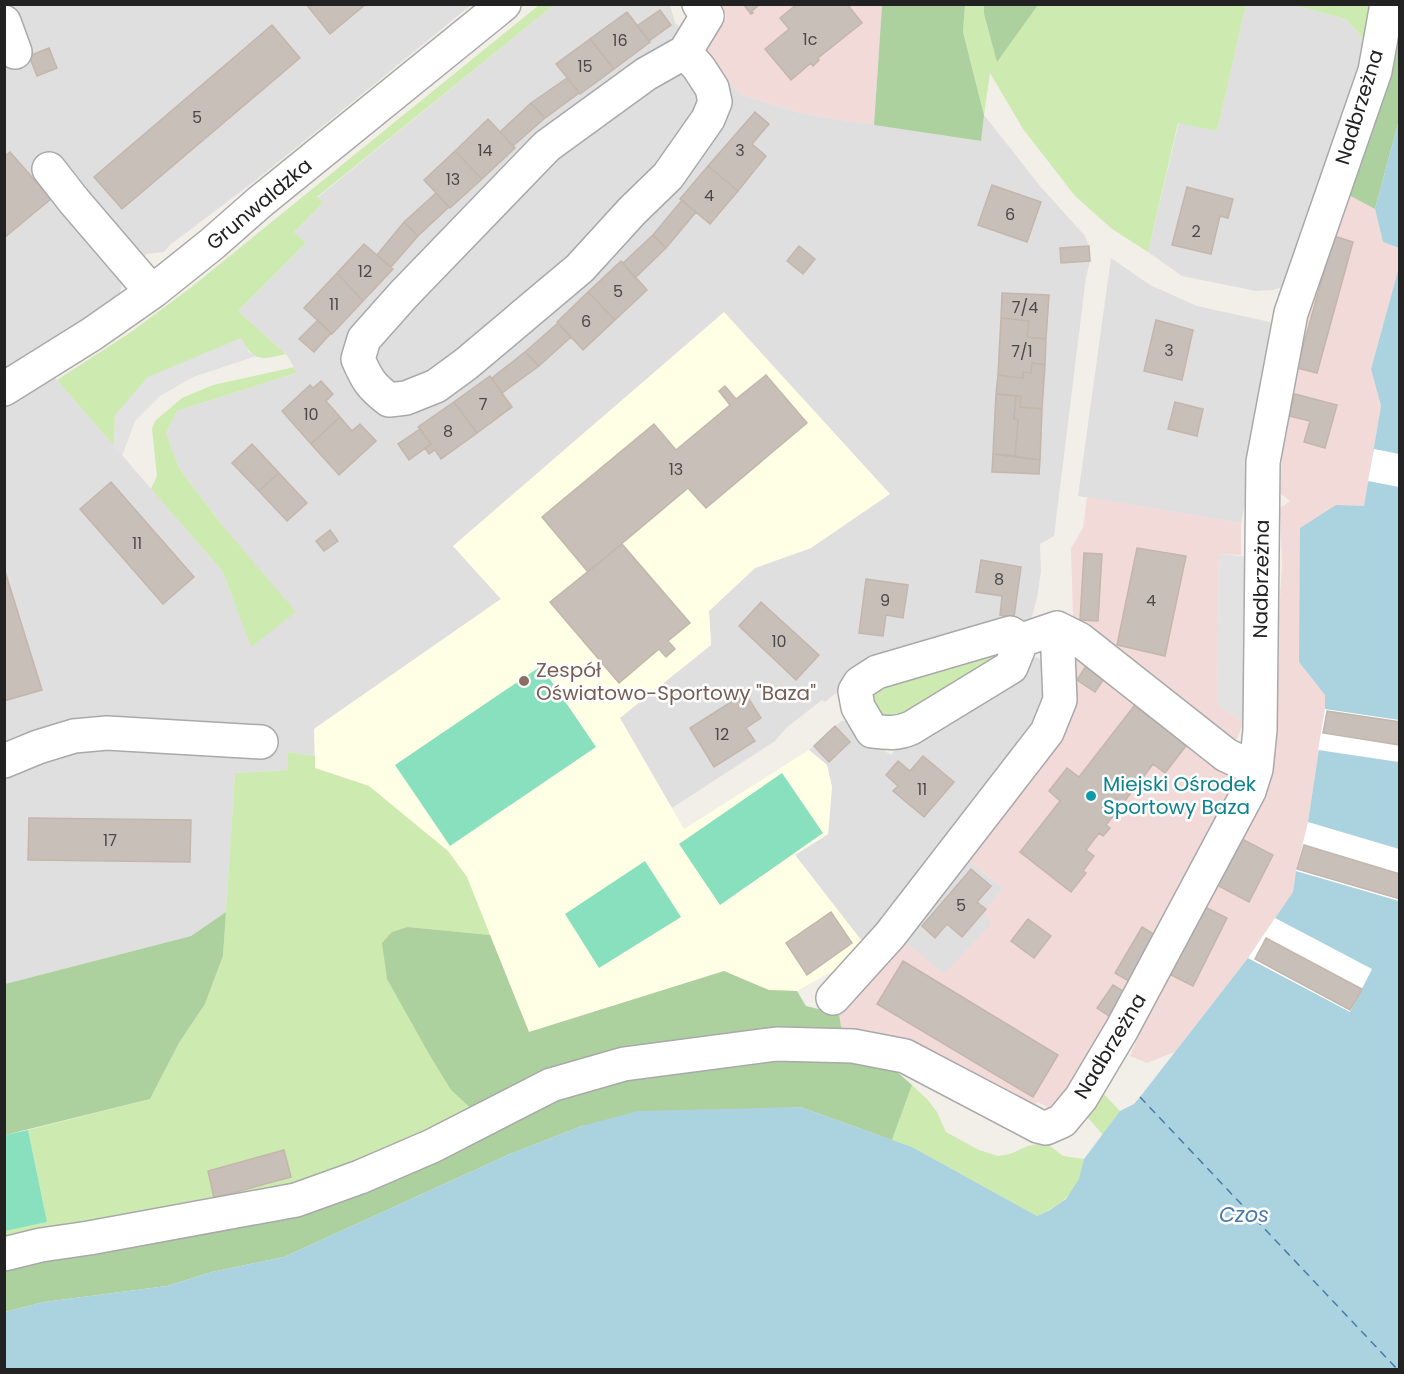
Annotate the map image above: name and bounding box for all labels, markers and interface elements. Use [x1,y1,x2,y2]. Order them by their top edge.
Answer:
house number: 1c [803,28,818,51]
house number: 16 [612,29,628,52]
street label: Nadbrzeżna [1328,46,1390,168]
house number: 15 [577,55,593,78]
house number: 5 [192,106,202,129]
house number: 14 [477,139,493,162]
house number: 3 [735,139,745,162]
street label: Grunwaldzka [200,152,318,256]
house number: 13 [446,168,460,191]
house number: 4 [704,184,714,207]
house number: 6 [1005,203,1015,226]
house number: 2 [1191,220,1201,243]
house number: 12 [358,260,372,283]
house number: 5 [613,280,623,303]
house number: 11 [329,293,339,316]
house number: 7/4 [1012,296,1038,319]
house number: 6 [581,310,591,333]
house number: 3 [1164,339,1174,362]
house number: 7/1 [1011,340,1033,363]
house number: 7 [479,393,488,416]
house number: 10 [303,403,319,426]
house number: 8 [443,420,453,443]
house number: 13 [669,458,683,481]
street label: Nadbrzeżna [1246,519,1276,639]
house number: 11 [132,532,142,555]
house number: 8 [994,568,1004,591]
house number: 9 [880,589,890,612]
house number: 4 [1146,589,1156,612]
house number: 10 [771,630,787,653]
place label: Zespół Oświatowo-Sportowy "Baza" [536,656,816,707]
marker: Zespół Oświatowo-Sportowy "Baza" [517,674,531,688]
house number: 12 [715,723,729,746]
place label: Miejski Ośrodek Sportowy Baza [1103,770,1257,821]
house number: 11 [917,778,927,801]
marker: Miejski Ośrodek Sportowy Baza [1084,789,1098,803]
house number: 17 [103,829,117,852]
house number: 5 [956,894,966,917]
street label: Nadbrzeżna [1067,988,1153,1104]
water label: Czos [1219,1200,1269,1229]

